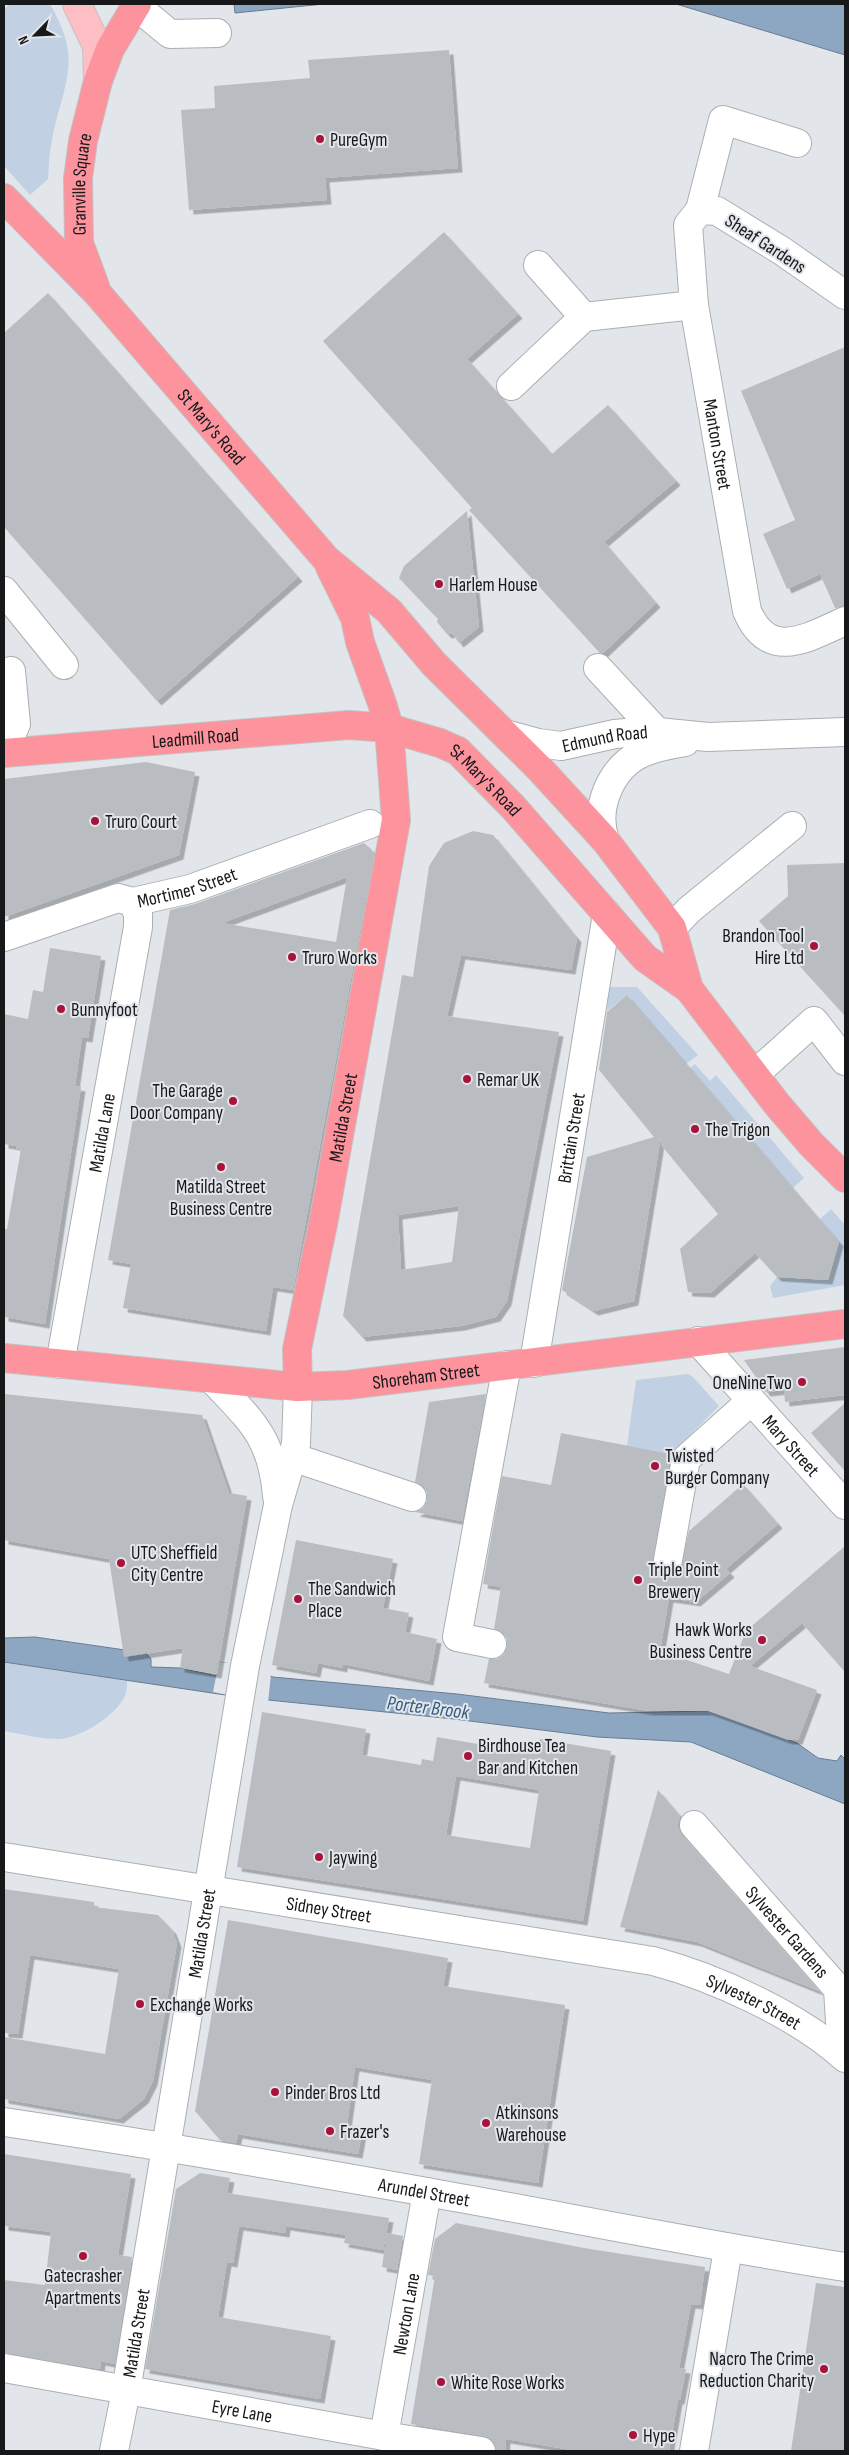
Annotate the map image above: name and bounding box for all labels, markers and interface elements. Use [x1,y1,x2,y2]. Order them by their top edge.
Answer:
north arrow [10,10,60,60]
text: N [14,33,33,47]
place label: PureGym [330,129,388,152]
street label: Granville Square [68,131,98,235]
marker: PureGym [314,133,326,145]
street label: Sheaf Gardens [720,210,810,279]
street label: St Mary's Road [172,385,250,470]
street label: Manton Street [697,397,736,492]
place label: Harlem House [449,574,538,597]
marker: Harlem House [433,578,445,590]
street label: Edmund Road [560,721,649,758]
street label: Leadmill Road [151,724,240,754]
street label: St Mary's Road [447,739,526,821]
place label: Truro Court [105,811,177,834]
marker: Truro Court [89,815,101,827]
street label: Mortimer Street [135,863,241,914]
place label: Brandon Tool Hire Ltd [722,925,804,970]
marker: Brandon Tool Hire Ltd [808,940,820,952]
place label: Truro Works [302,947,377,970]
marker: Truro Works [286,951,298,963]
place label: Bunnyfoot [71,999,138,1022]
marker: Bunnyfoot [55,1003,67,1015]
place label: Remar UK [477,1069,540,1092]
street label: Matilda Street [325,1071,363,1164]
marker: Remar UK [461,1073,473,1085]
place label: The Garage Door Company [130,1080,224,1125]
street label: Brittain Street [553,1091,591,1185]
street label: Matilda Lane [84,1092,121,1174]
marker: The Garage Door Company [227,1095,239,1107]
place label: The Trigon [705,1119,770,1142]
marker: The Trigon [689,1123,701,1135]
marker: Matilda Street Business Centre [215,1161,227,1173]
place label: Matilda Street Business Centre [170,1176,272,1221]
street label: Shoreham Street [371,1359,481,1395]
place label: OneNineTwo [713,1372,792,1395]
marker: OneNineTwo [796,1376,808,1388]
street label: Mary Street [757,1411,824,1482]
place label: Twisted Burger Company [665,1445,770,1490]
marker: Twisted Burger Company [649,1460,661,1472]
place label: UTC Sheffield City Centre [131,1542,217,1587]
marker: UTC Sheffield City Centre [115,1557,127,1569]
place label: Triple Point Brewery [648,1559,719,1604]
marker: Triple Point Brewery [632,1574,644,1586]
place label: The Sandwich Place [308,1578,396,1623]
marker: The Sandwich Place [292,1593,304,1605]
place label: Hawk Works Business Centre [649,1619,752,1664]
marker: Hawk Works Business Centre [756,1634,768,1646]
water label: Porter Brook [386,1691,471,1725]
place label: Birdhouse Tea Bar and Kitchen [478,1735,578,1780]
marker: Birdhouse Tea Bar and Kitchen [462,1750,474,1762]
place label: Jaywing [328,1847,378,1870]
marker: Jaywing [313,1851,325,1863]
street label: Sylvester Gardens [740,1882,833,1984]
street label: Matilda Street [184,1887,221,1980]
street label: Sidney Street [284,1892,373,1929]
street label: Sylvester Street [703,1970,805,2035]
place label: Exchange Works [150,1994,253,2017]
marker: Exchange Works [134,1998,146,2010]
place label: Pinder Bros Ltd [285,2082,380,2105]
marker: Pinder Bros Ltd [269,2086,281,2098]
place label: Atkinsons Warehouse [495,2102,566,2147]
marker: Atkinsons Warehouse [480,2117,492,2129]
place label: Frazer's [340,2121,389,2144]
marker: Frazer's [324,2125,336,2137]
street label: Arundel Street [376,2173,472,2213]
marker: Gatecrasher Apartments [77,2250,89,2262]
place label: Gatecrasher Apartments [44,2265,123,2310]
street label: Newton Lane [388,2271,426,2357]
street label: Matilda Street [118,2287,156,2379]
place label: Nacro The Crime Reduction Charity [699,2348,815,2393]
marker: Nacro The Crime Reduction Charity [818,2363,830,2375]
place label: White Rose Works [451,2372,565,2395]
marker: White Rose Works [435,2376,447,2388]
street label: Eyre Lane [210,2395,274,2429]
place label: Hype [643,2425,676,2448]
marker: Hype [627,2429,639,2441]

